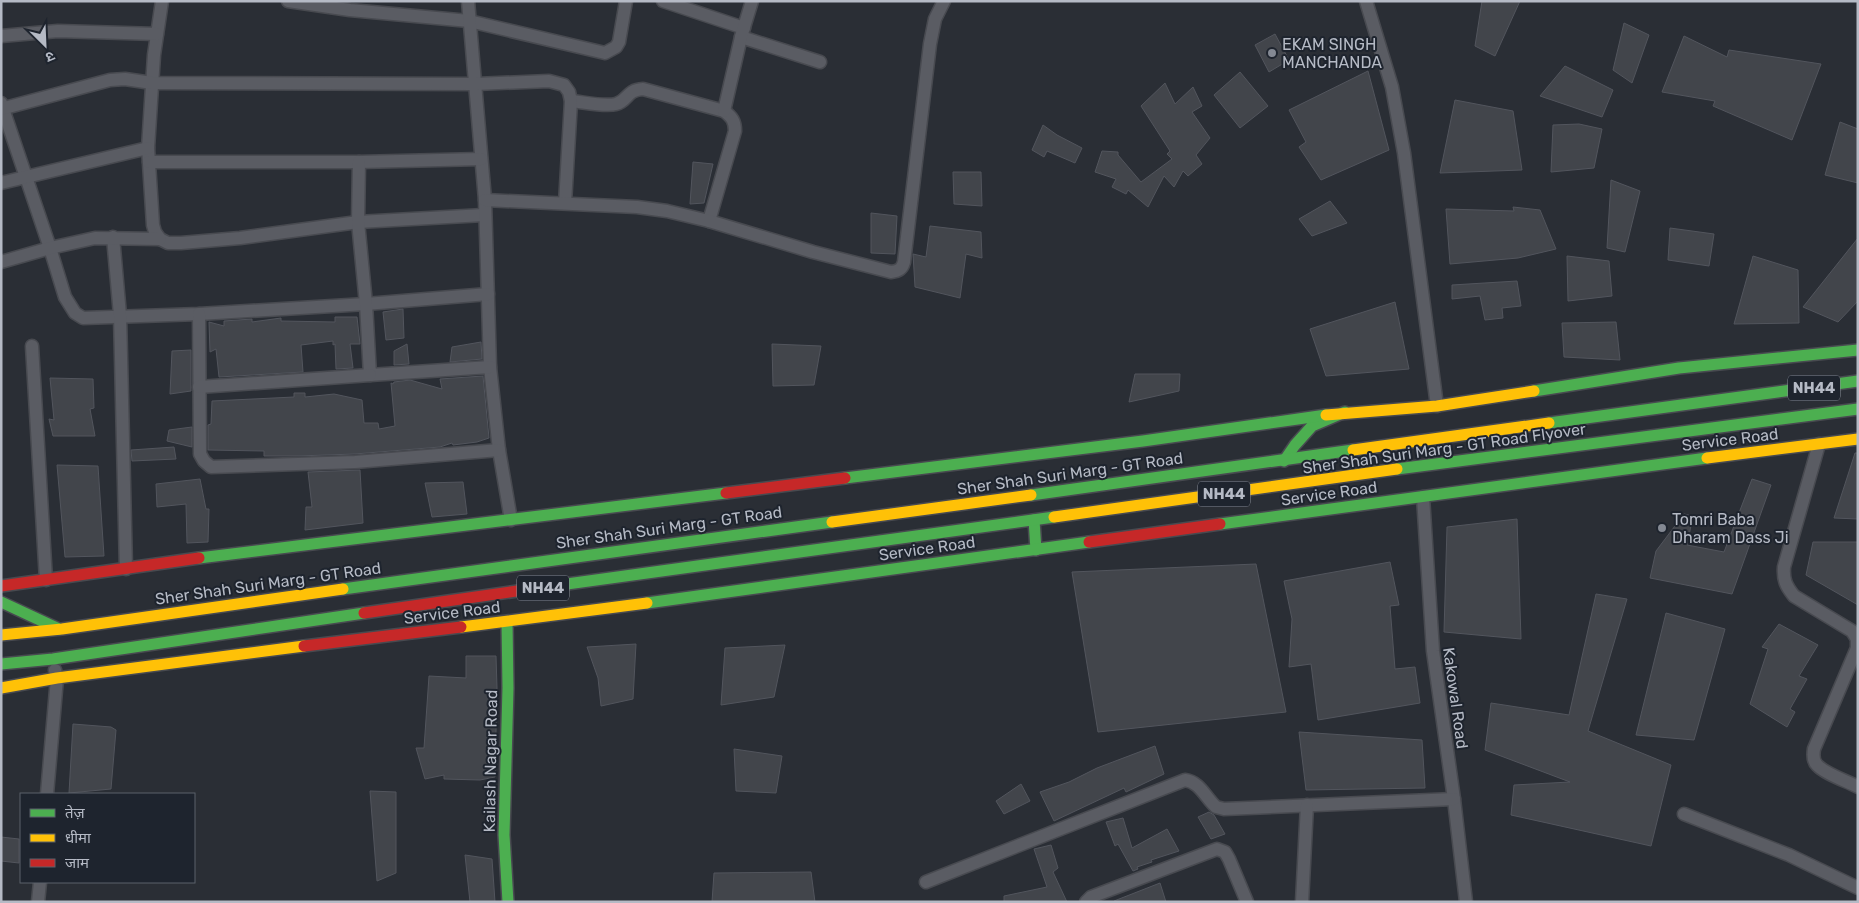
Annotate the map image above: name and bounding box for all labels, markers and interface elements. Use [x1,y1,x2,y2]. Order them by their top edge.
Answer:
north arrow [20,20,70,70]
place label: EKAM SINGH MANCHANDA [1282,35,1382,72]
text: उ [42,47,57,66]
marker: EKAM SINGH MANCHANDA [1266,47,1278,59]
road number: NH44 [1788,376,1840,400]
street label: Sher Shah Suri Marg - GT Road Flyover [1301,419,1587,478]
street label: Service Road [1681,424,1780,455]
street label: Sher Shah Suri Marg - GT Road [956,448,1184,499]
street label: Service Road [1280,477,1379,510]
road number: NH44 [1198,482,1250,506]
street label: Sher Shah Suri Marg - GT Road [555,502,783,553]
place label: Tomri Baba Dharam Dass Ji [1672,510,1789,547]
marker: Tomri Baba Dharam Dass Ji [1656,522,1668,534]
street label: Service Road [878,532,977,565]
street label: Sher Shah Suri Marg - GT Road [154,558,382,609]
road number: NH44 [517,576,569,600]
street label: Service Road [403,597,502,628]
street label: Kakowal Road [1439,646,1472,750]
street label: Kailash Nagar Road [480,690,501,832]
legend [20,793,195,883]
text: तेज़ [65,804,86,822]
text: धीमा [65,829,92,847]
text: जाम [65,854,90,872]

